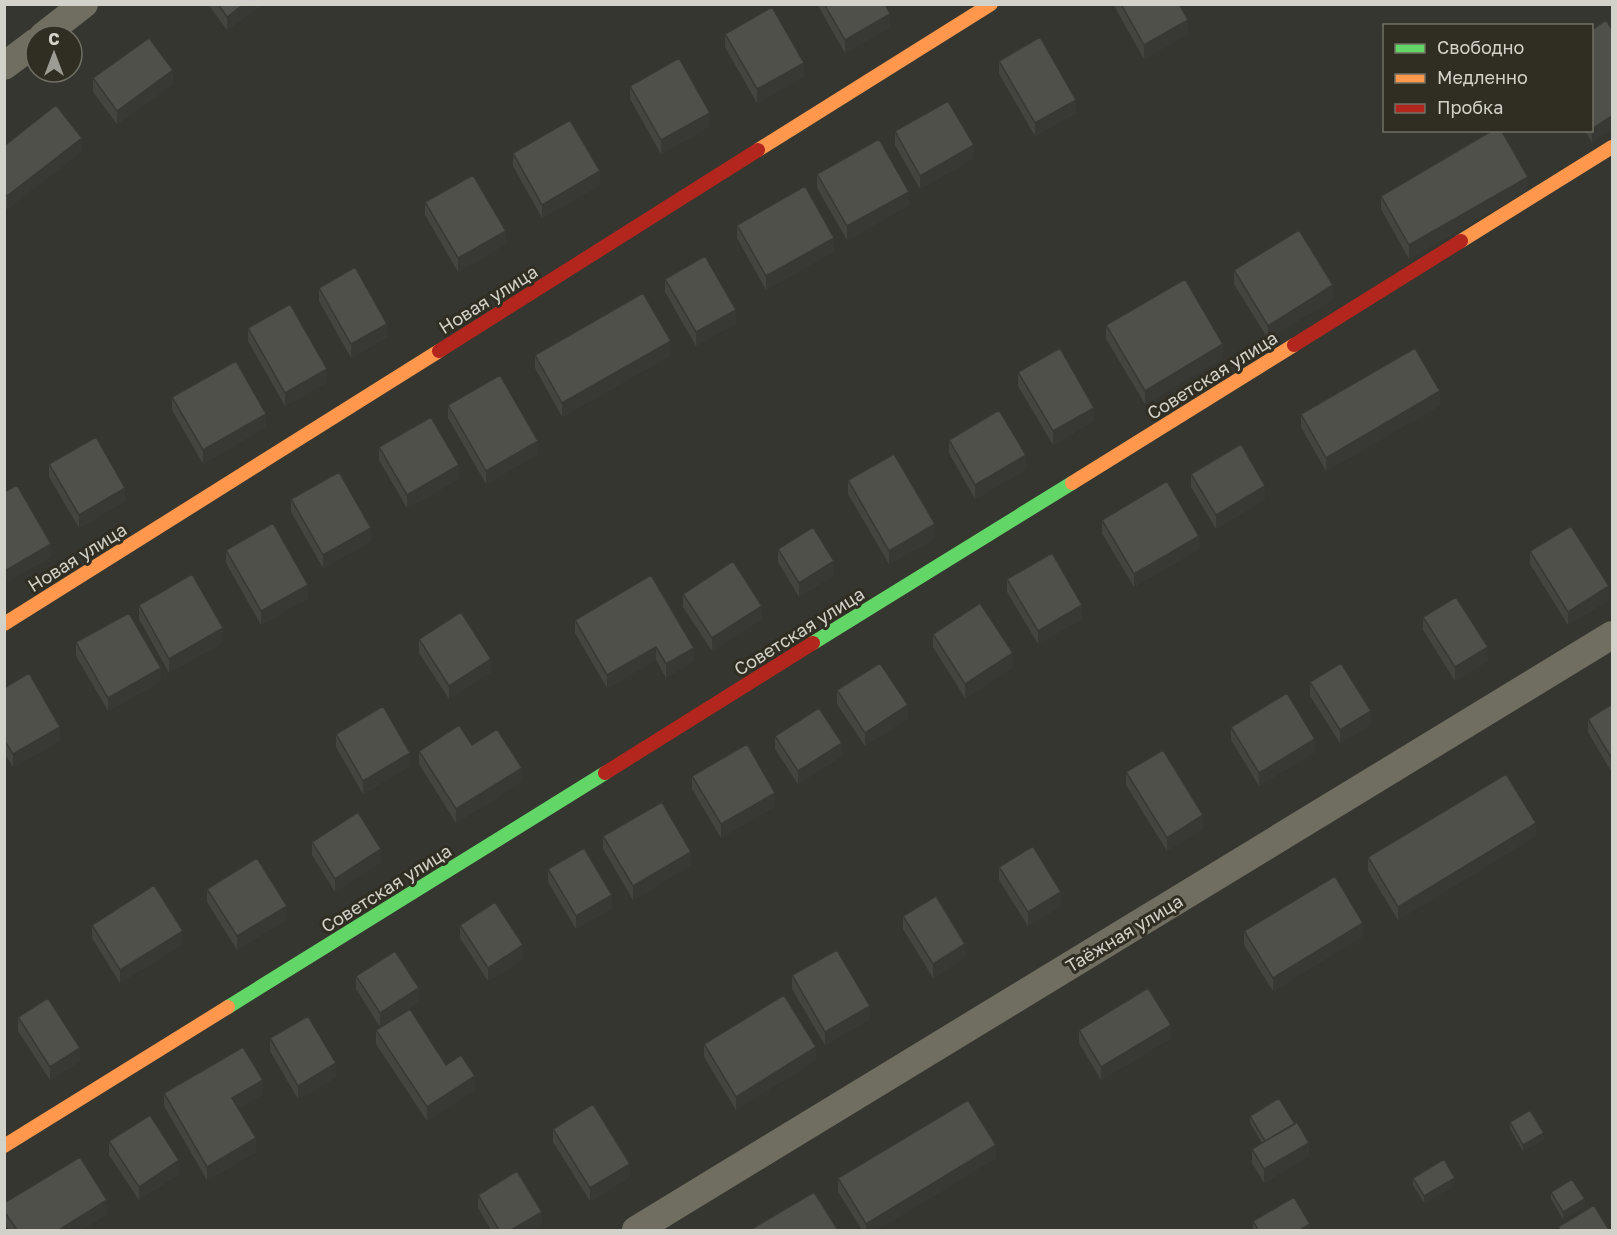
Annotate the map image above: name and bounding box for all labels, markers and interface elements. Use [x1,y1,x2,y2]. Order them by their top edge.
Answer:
north arrow [24,24,84,84]
legend [1383,24,1593,132]
text: С [48,29,60,49]
text: Свободно [1437,36,1524,58]
text: Медленно [1437,66,1528,88]
text: Пробка [1437,96,1503,118]
street label: Новая улица [435,260,541,338]
street label: Советская улица [1143,326,1281,424]
street label: Новая улица [24,518,130,596]
street label: Советская улица [730,582,868,680]
street label: Советская улица [317,839,455,937]
street label: Таёжная улица [1061,889,1187,977]

